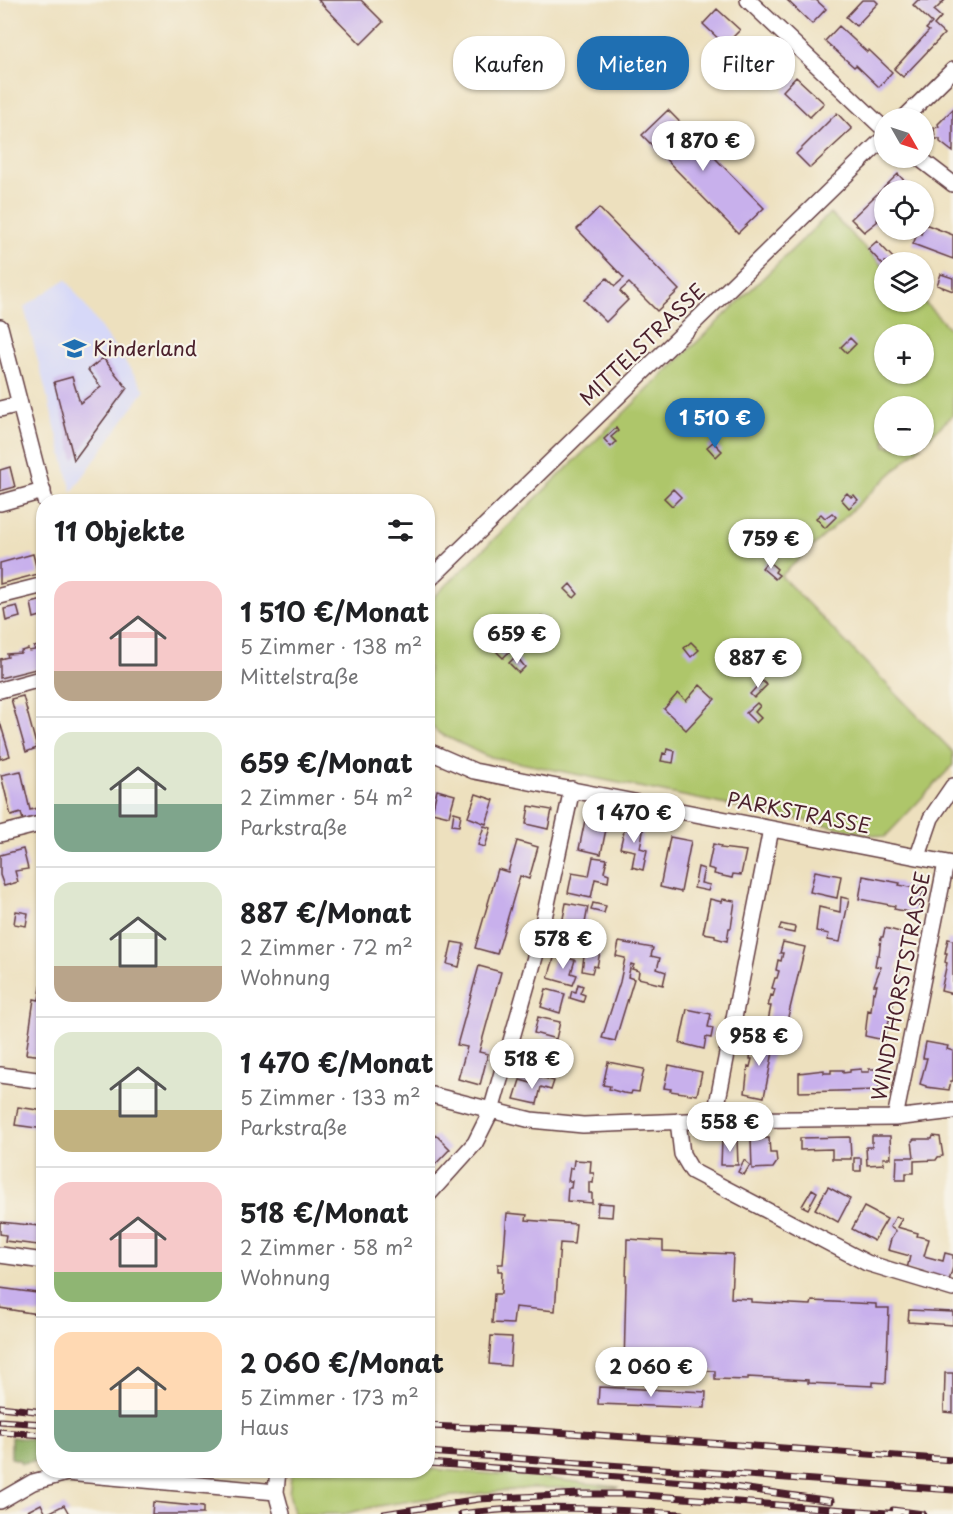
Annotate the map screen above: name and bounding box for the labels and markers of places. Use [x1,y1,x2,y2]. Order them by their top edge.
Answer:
pin: 1 870 € [648,121,758,172]
place label: Kinderland [93,333,197,363]
school or university icon: Kinderland [62,335,88,361]
pin: 1 510 € [660,398,770,449]
pin: 759 € [729,519,813,570]
pin: 659 € [475,614,559,665]
pin: 887 € [716,638,800,689]
pin: 1 470 € [579,793,689,844]
pin: 578 € [521,919,605,970]
pin: 958 € [717,1016,801,1067]
pin: 518 € [490,1039,574,1090]
pin: 558 € [688,1102,772,1153]
pin: 2 060 € [596,1347,706,1398]

